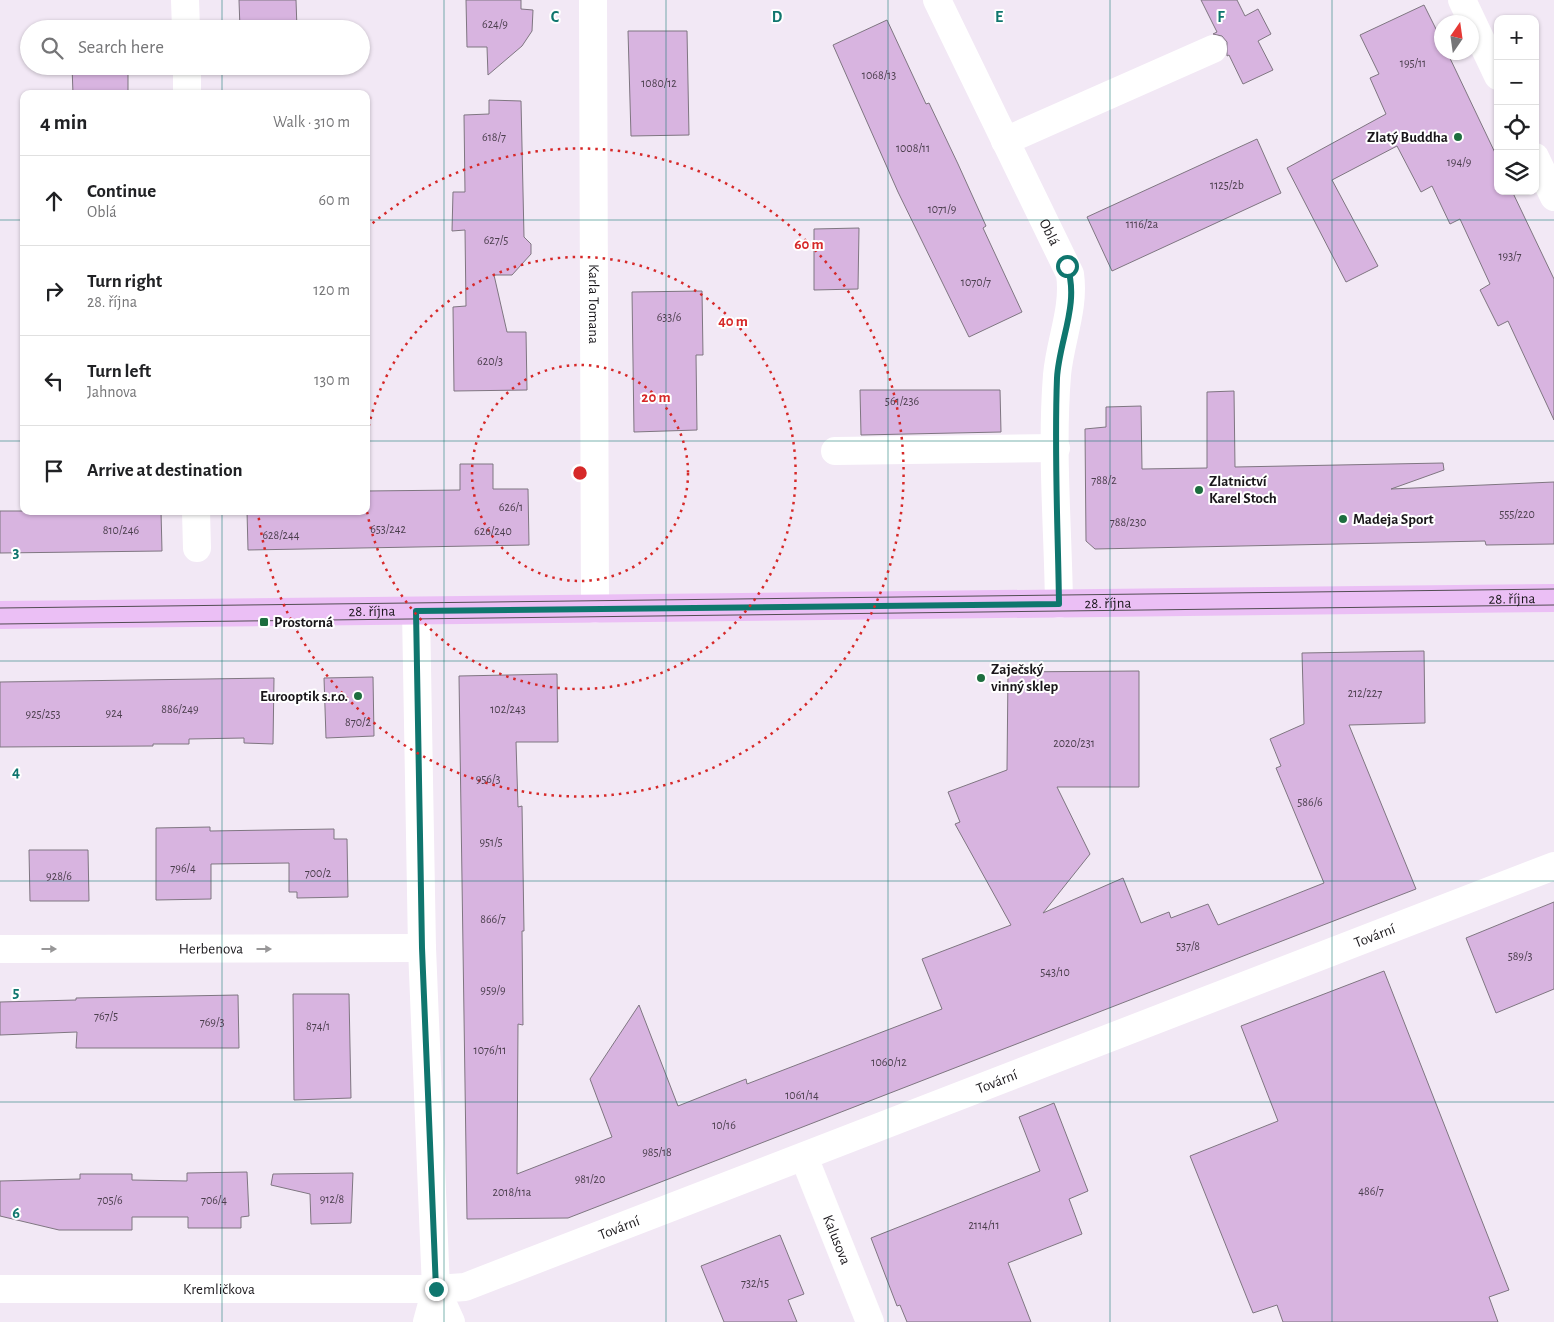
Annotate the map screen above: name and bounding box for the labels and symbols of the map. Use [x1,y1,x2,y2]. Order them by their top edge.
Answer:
text: C [551,9,560,25]
text: D [772,9,783,25]
text: E [995,9,1003,25]
text: F [1217,9,1225,25]
north arrow [1434,15,1479,60]
house number: 624/9 [482,18,508,30]
house number: 195/11 [1400,57,1426,69]
house number: 1068/13 [862,69,896,81]
house number: 1080/12 [641,77,677,89]
place label: Zlatý Buddha [1367,130,1448,145]
house number: 618/7 [482,131,506,143]
marker: Zlatý Buddha [1452,131,1464,143]
house number: 1008/11 [896,142,930,154]
house number: 194/9 [1447,156,1472,168]
house number: 1125/2b [1210,179,1244,191]
house number: 1071/9 [928,203,957,215]
street label: Oblá [1037,216,1063,248]
house number: 1116/2a [1126,218,1159,230]
house number: 627/5 [484,234,508,246]
text: 60 m [794,237,824,252]
house number: 193/7 [1498,250,1522,262]
route start [1056,255,1079,278]
street label: Karla Tomana [586,264,602,344]
house number: 1070/7 [961,276,991,288]
house number: 633/6 [657,311,682,323]
text: 40 m [718,314,748,329]
house number: 620/3 [477,355,503,367]
text: 20 m [641,390,671,405]
house number: 561/236 [885,395,919,407]
centre of rings [571,464,589,482]
house number: 788/2 [1091,474,1117,486]
place label: Zlatnictví Karel Stoch [1209,474,1277,506]
marker: Zlatnictví Karel Stoch [1193,484,1205,496]
house number: 626/1 [499,501,523,513]
house number: 555/220 [1499,508,1535,520]
place label: Madeja Sport [1353,512,1434,527]
marker: Madeja Sport [1337,513,1349,525]
house number: 788/230 [1110,516,1146,528]
house number: 653/242 [370,523,406,535]
house number: 810/246 [103,524,140,536]
house number: 626/240 [474,525,512,537]
house number: 628/244 [262,529,300,541]
text: 3 [13,544,20,560]
street label: 28. října [1488,591,1536,606]
street label: 28. října [1084,595,1132,611]
street label: 28. října [348,603,396,619]
place label: Prostorná [274,615,333,630]
marker: Prostorná [258,616,270,628]
place label: Zaječský vinný sklep [991,662,1058,694]
marker: Zaječský vinný sklep [975,672,987,684]
house number: 212/227 [1348,687,1382,699]
place label: Eurooptik s.r.o. [260,689,348,704]
marker: Eurooptik s.r.o. [352,690,364,702]
house number: 886/249 [161,703,199,715]
house number: 102/243 [490,703,526,715]
house number: 924 [106,707,123,719]
house number: 925/253 [26,708,61,720]
house number: 870/2 [345,716,372,728]
house number: 2020/231 [1053,737,1095,749]
text: 4 [12,764,20,780]
house number: 956/3 [476,773,500,785]
house number: 586/6 [1297,796,1323,808]
house number: 951/5 [479,836,503,848]
house number: 796/4 [170,862,196,874]
house number: 700/2 [305,867,332,879]
house number: 928/6 [46,870,72,882]
house number: 866/7 [480,913,506,925]
street label: Tovární [1352,921,1397,950]
house number: 537/8 [1176,940,1200,952]
street label: Herbenova [179,941,243,956]
one-way arrow [41,945,57,953]
one-way arrow [256,945,272,953]
house number: 589/3 [1508,950,1532,962]
house number: 543/10 [1040,966,1070,978]
text: 5 [13,984,20,1000]
house number: 959/9 [480,984,506,996]
house number: 767/5 [94,1010,118,1022]
house number: 769/3 [200,1016,224,1028]
house number: 874/1 [306,1020,330,1032]
house number: 1076/11 [474,1044,506,1056]
house number: 1060/12 [871,1056,907,1068]
street label: Tovární [974,1067,1020,1096]
house number: 1061/14 [785,1089,819,1101]
house number: 10/16 [712,1119,736,1131]
house number: 985/18 [642,1146,672,1158]
house number: 981/20 [575,1173,605,1185]
house number: 486/7 [1358,1185,1384,1197]
house number: 2018/11a [493,1186,532,1198]
house number: 912/8 [320,1193,344,1205]
house number: 705/6 [97,1194,123,1206]
house number: 706/4 [201,1194,227,1206]
text: 6 [12,1205,20,1221]
street label: Tovární [596,1213,642,1242]
street label: Kalusova [820,1213,854,1267]
house number: 2114/11 [968,1219,1000,1231]
house number: 732/15 [741,1277,769,1289]
route end [425,1278,448,1301]
street label: Kremličkova [183,1282,255,1297]

